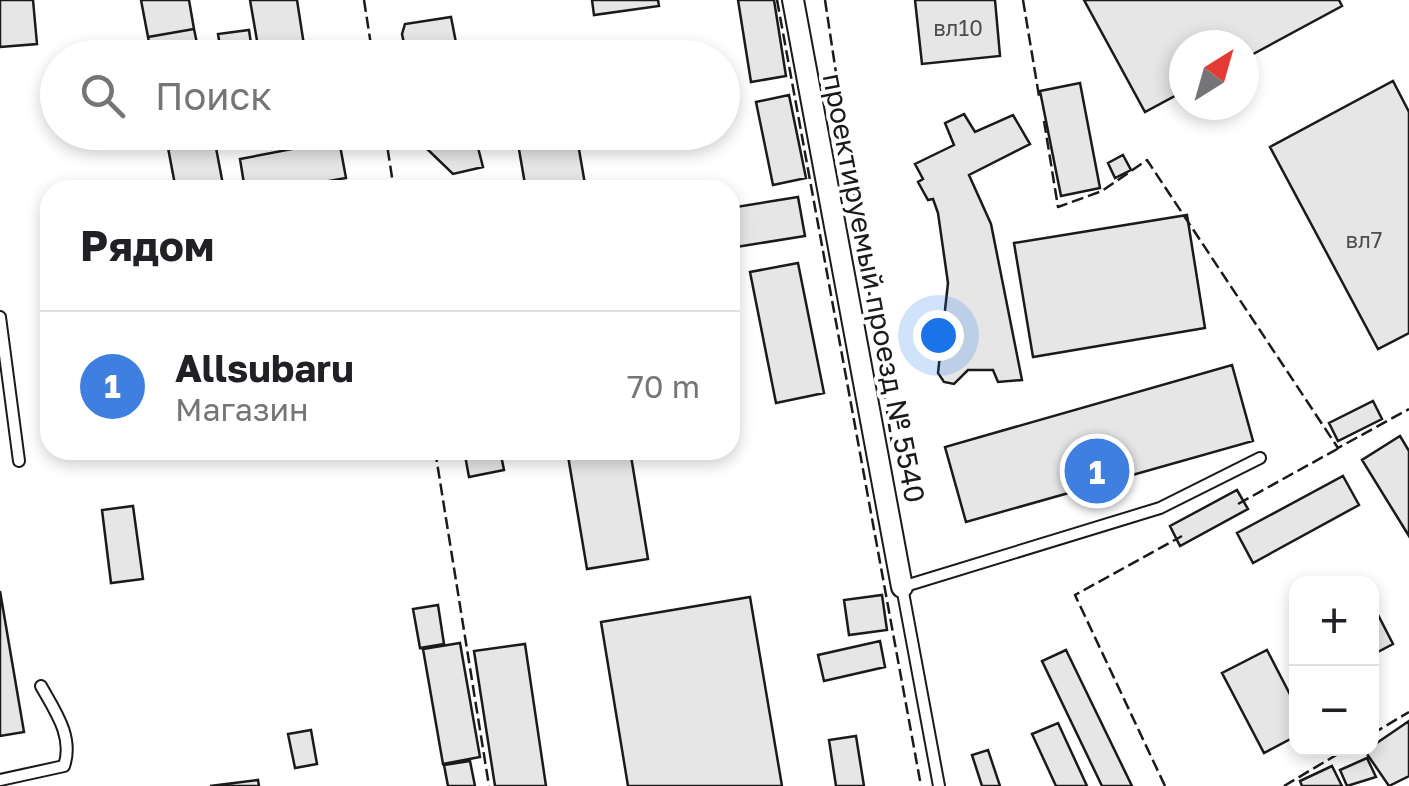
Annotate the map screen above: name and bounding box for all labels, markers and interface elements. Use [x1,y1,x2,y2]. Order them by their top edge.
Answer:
house number: вл10 [933,14,983,41]
north arrow [1169,30,1259,120]
search box [40,40,740,150]
icon: search [75,68,130,123]
street label: проектируемый проезд № 5540 [817,70,932,506]
text: Поиск [155,73,272,118]
text: Рядом [80,220,214,270]
house number: вл7 [1346,226,1382,253]
your location [913,310,964,361]
text: Allsubaru [175,345,354,390]
text: 1 [104,367,121,405]
text: 70 m [627,367,700,405]
text: Магазин [175,390,309,428]
pin: 1 [1064,434,1130,508]
map controls [1289,576,1379,756]
button: + [1289,576,1379,666]
button: − [1289,666,1379,756]

